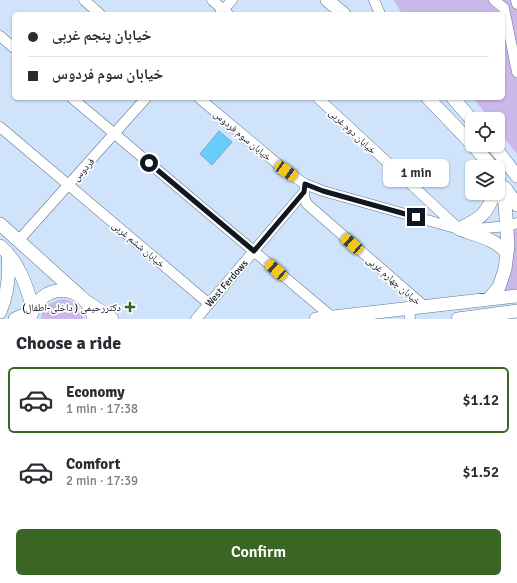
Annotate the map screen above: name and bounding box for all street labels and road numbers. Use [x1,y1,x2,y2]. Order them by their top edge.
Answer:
street label: خیابان دوم غربی [325,107,379,158]
street label: خیابان سوم فردوس [211,108,274,164]
street label: فردوس [70,156,97,184]
street label: خیابان ششم غربی [109,219,168,272]
street label: خیابان چهارم غربی [363,254,423,309]
street label: West Ferdows [203,257,251,310]

